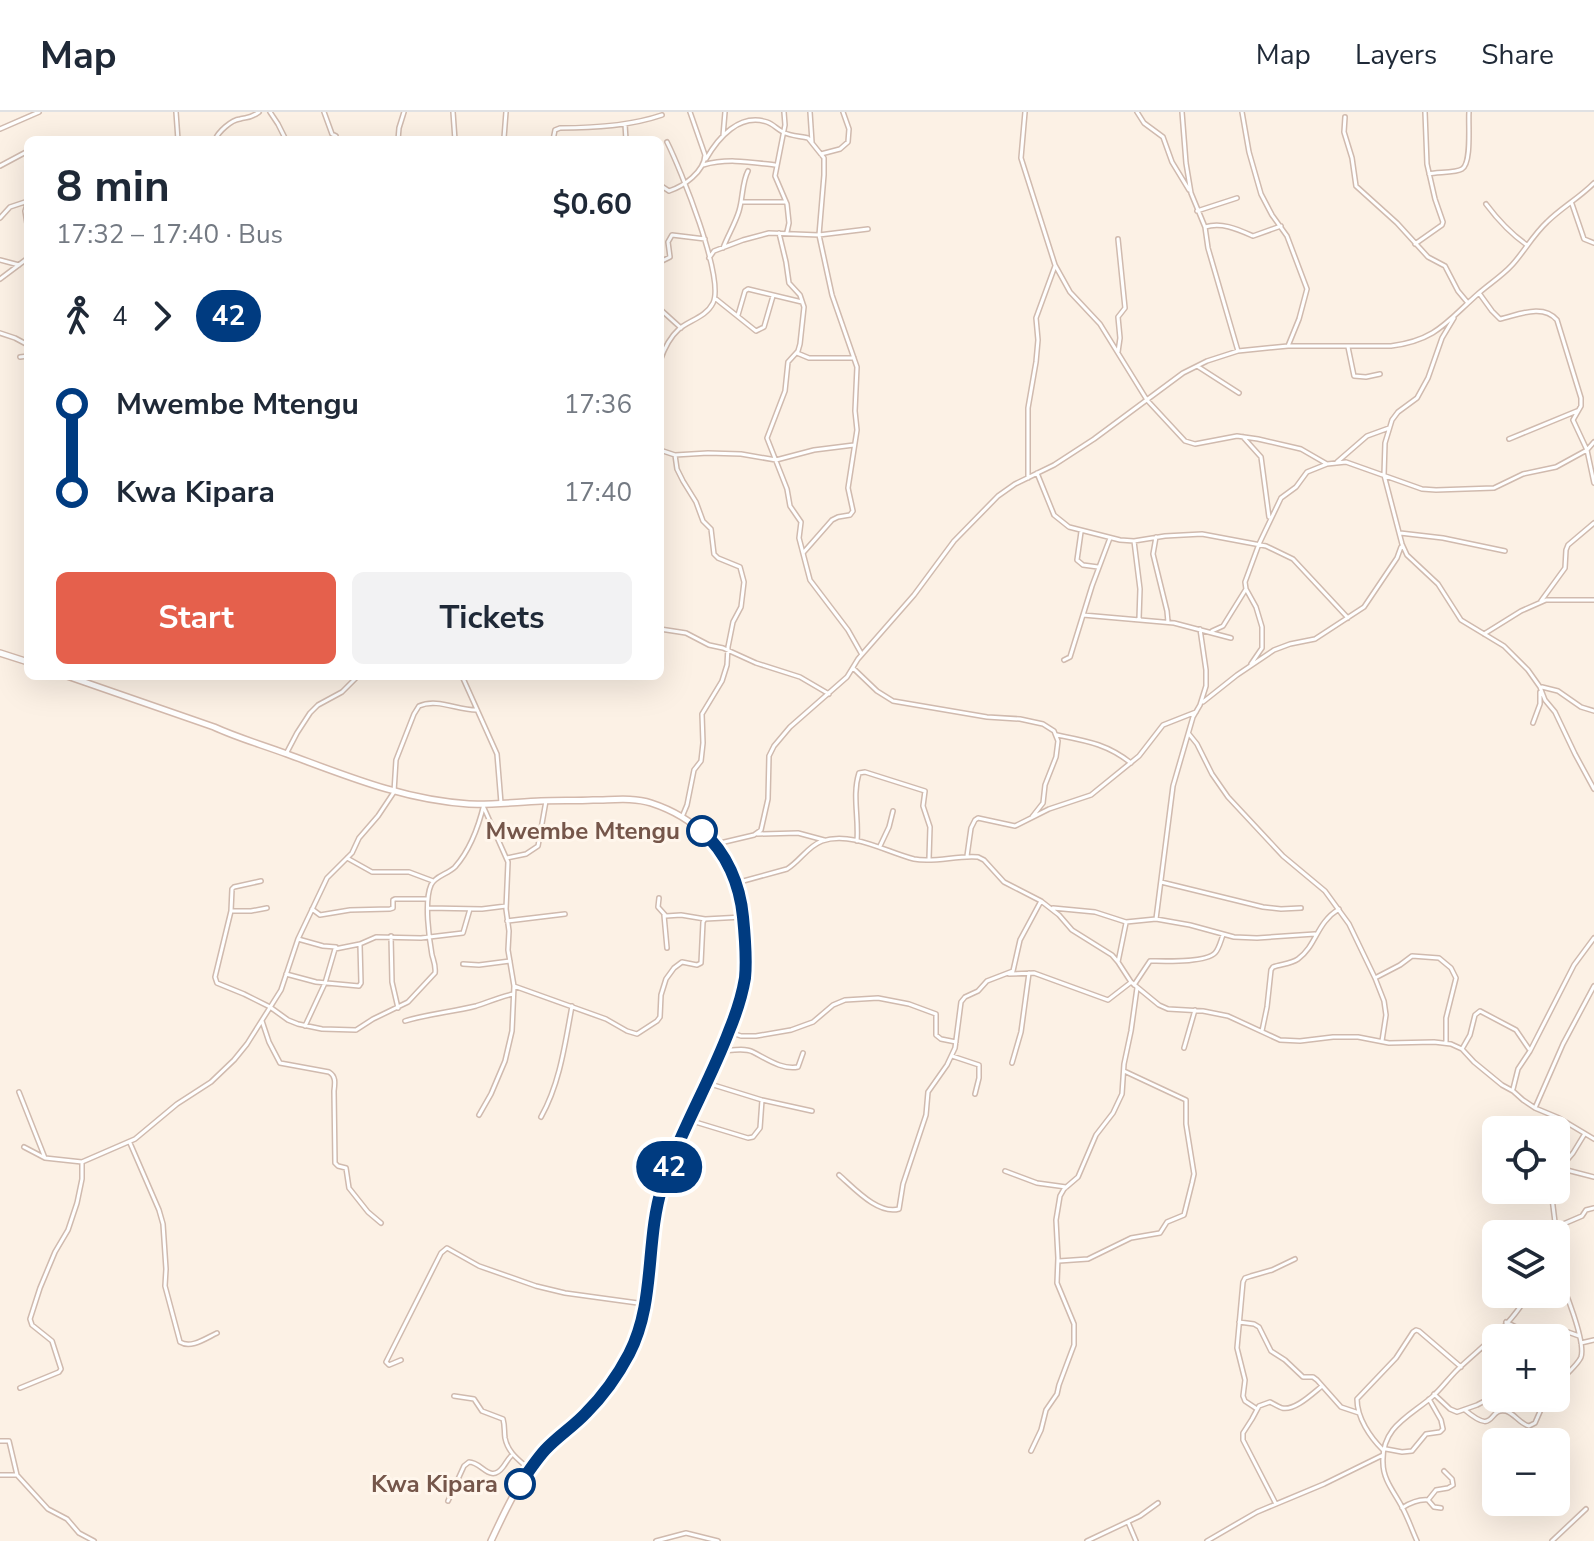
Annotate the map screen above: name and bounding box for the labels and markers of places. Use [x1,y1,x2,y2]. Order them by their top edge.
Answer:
place label: Mwembe Mtengu [486,815,680,847]
marker: Mwembe Mtengu [687,816,717,846]
place label: Kwa Kipara [371,1468,498,1500]
marker: Kwa Kipara [505,1469,535,1499]

